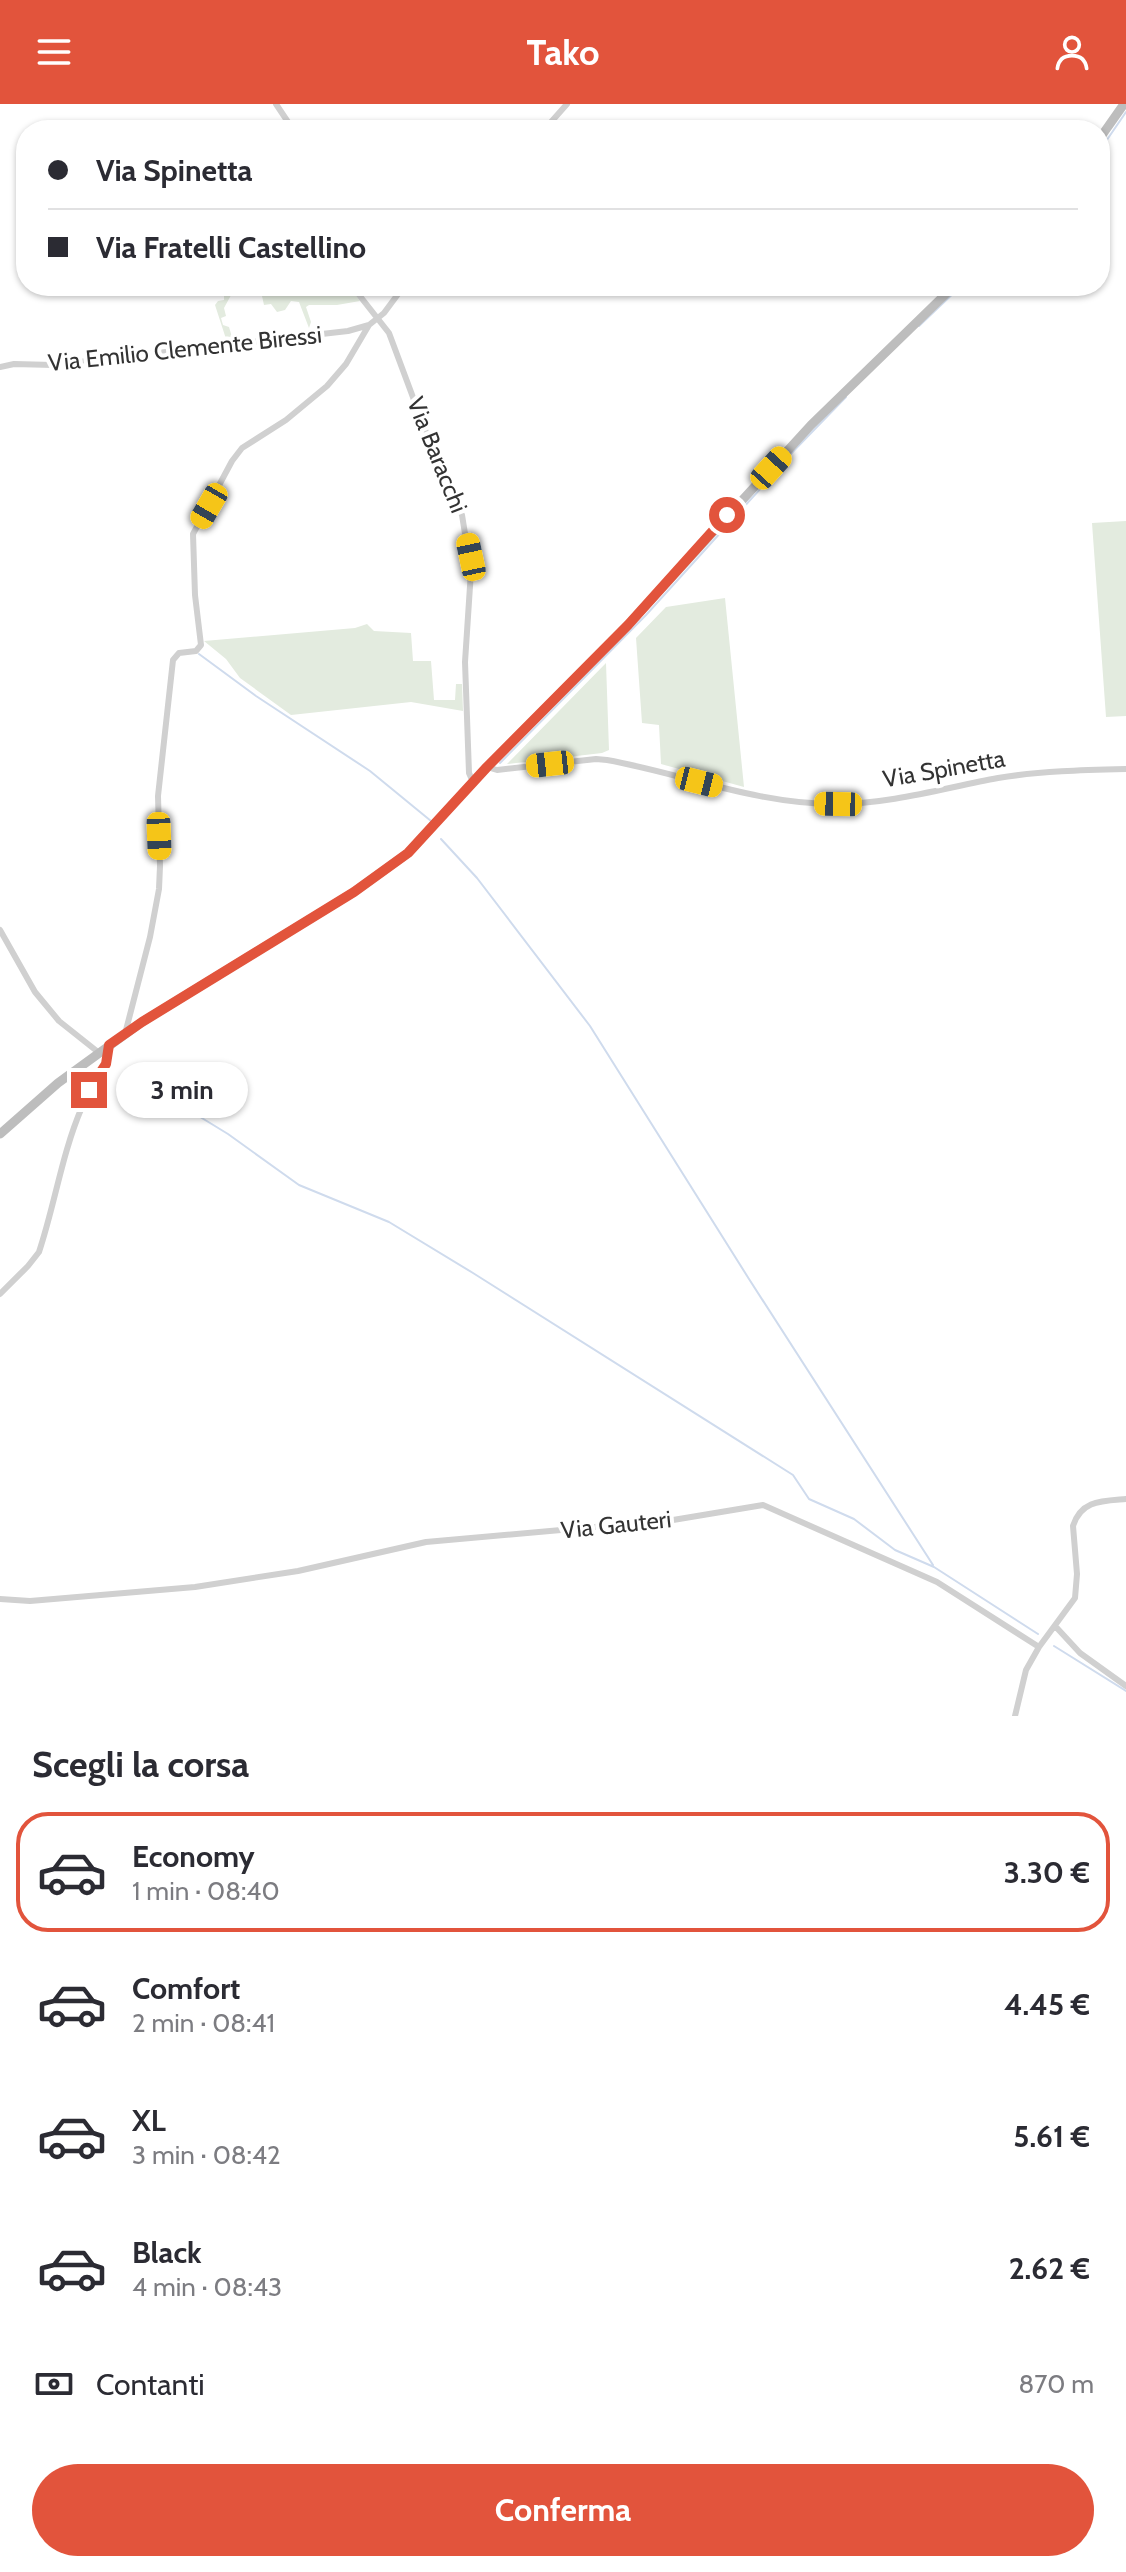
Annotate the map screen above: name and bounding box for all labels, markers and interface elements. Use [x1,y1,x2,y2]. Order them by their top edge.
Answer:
icon: menu [32,30,76,74]
text: Tako [526,30,600,74]
icon: person [1050,30,1094,74]
text: Via Spinetta [96,152,252,189]
text: Via Fratelli Castellino [96,229,366,266]
street label: Via Emilio Clemente Biressi [47,320,323,377]
street label: Via Baracchi [401,393,474,517]
car [746,442,796,494]
car [187,479,231,533]
route start [709,497,745,533]
car [454,531,488,583]
street label: Via Spinetta [881,743,1008,794]
car [525,750,575,778]
car [673,765,725,799]
car [814,792,862,816]
car [146,812,172,860]
callout: 3 min [117,1062,249,1118]
route end [71,1072,107,1108]
text: 3 min [150,1074,214,1106]
street label: Via Gauteri [559,1504,673,1545]
text: Scegli la corsa [32,1742,249,1786]
icon: car [36,1836,108,1908]
text: Economy [132,1838,255,1875]
text: 3.30 € [1004,1854,1090,1891]
text: 1 min · 08:40 [132,1875,280,1907]
icon: car [36,1968,108,2040]
text: Comfort [132,1970,240,2007]
text: 4.45 € [1004,1986,1090,2023]
text: 2 min · 08:41 [132,2007,275,2039]
icon: car [36,2100,108,2172]
text: XL [132,2102,166,2139]
text: 5.61 € [1013,2118,1090,2155]
text: 3 min · 08:42 [132,2139,281,2171]
icon: car [36,2232,108,2304]
text: Black [132,2234,202,2271]
text: 2.62 € [1009,2250,1090,2287]
text: 4 min · 08:43 [132,2271,282,2303]
icon: cash [32,2362,76,2406]
text: Contanti [96,2366,205,2403]
text: 870 m [1019,2368,1094,2400]
button: Conferma [32,2464,1094,2556]

